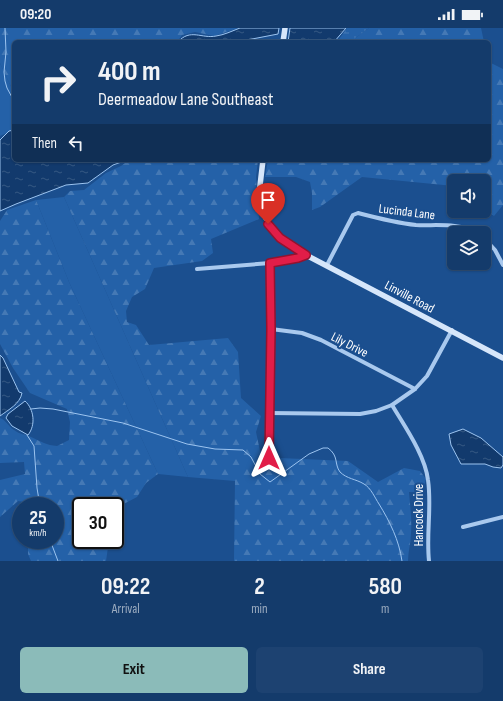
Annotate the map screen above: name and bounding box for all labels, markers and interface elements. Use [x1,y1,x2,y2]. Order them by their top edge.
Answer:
text: 09:20 [20,5,51,24]
text: 400 m [98,55,161,88]
icon: right [32,56,84,108]
text: Deermeadow Lane Southeast [98,89,273,110]
icon: left [65,132,87,154]
text: Then [32,134,57,153]
map controls [447,174,491,270]
button: sound [447,174,491,218]
pin [251,183,285,224]
icon: arrive [257,189,279,211]
street label: Lucinda Lane [378,201,436,223]
button: layers [447,226,491,270]
street label: Linville Road [382,277,437,317]
street label: Lily Drive [328,329,371,361]
position arrow [248,437,290,479]
street label: Hancock Drive [411,484,427,546]
speed limit sign: 30 [72,497,124,549]
text: 25 [29,506,47,530]
text: km/h [29,527,47,539]
text: 09:22 [101,572,150,601]
text: 2 [254,572,265,601]
text: 580 [369,572,402,601]
text: Arrival [112,601,140,617]
text: min [251,601,268,617]
text: m [381,601,389,617]
button: Exit [20,647,248,693]
button: Share [256,647,483,693]

